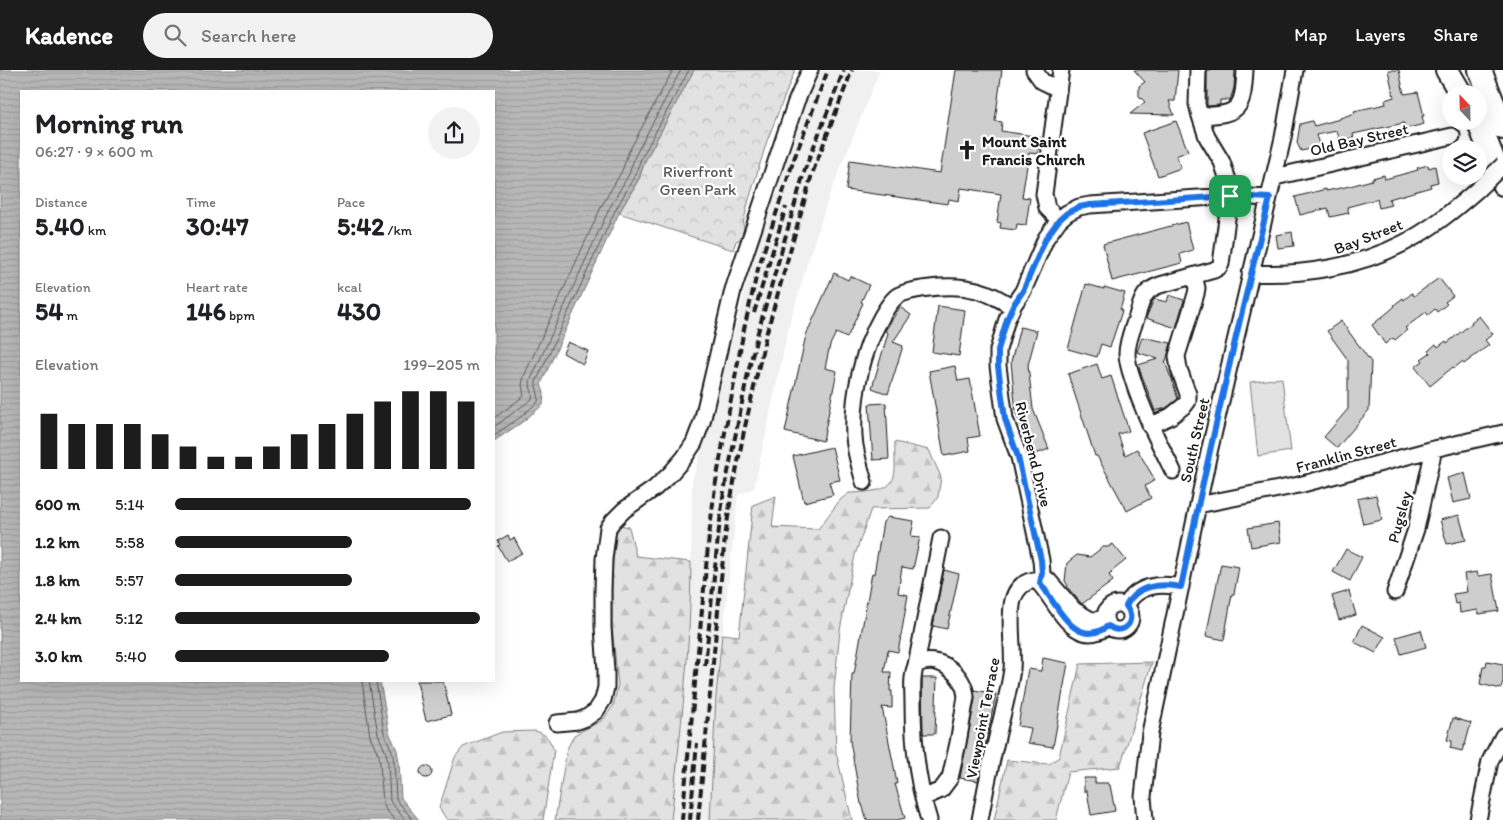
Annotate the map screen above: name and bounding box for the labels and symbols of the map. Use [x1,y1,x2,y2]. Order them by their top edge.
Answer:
north arrow [1442,85,1488,130]
street label: Old Bay Street [1308,119,1410,160]
place label: Mount Saint Francis Church [982,132,1086,169]
church icon: Mount Saint Francis Church [956,139,978,161]
park label: Riverfront Green Park [660,162,737,199]
pin [1209,175,1251,217]
street label: Bay Street [1331,215,1405,258]
street label: South Street [1176,396,1213,484]
street label: Riverbend Drive [1011,399,1056,509]
street label: Franklin Street [1294,432,1398,477]
street label: Pugsley [1383,489,1416,545]
street label: Viewpoint Terrace [961,656,1004,780]

